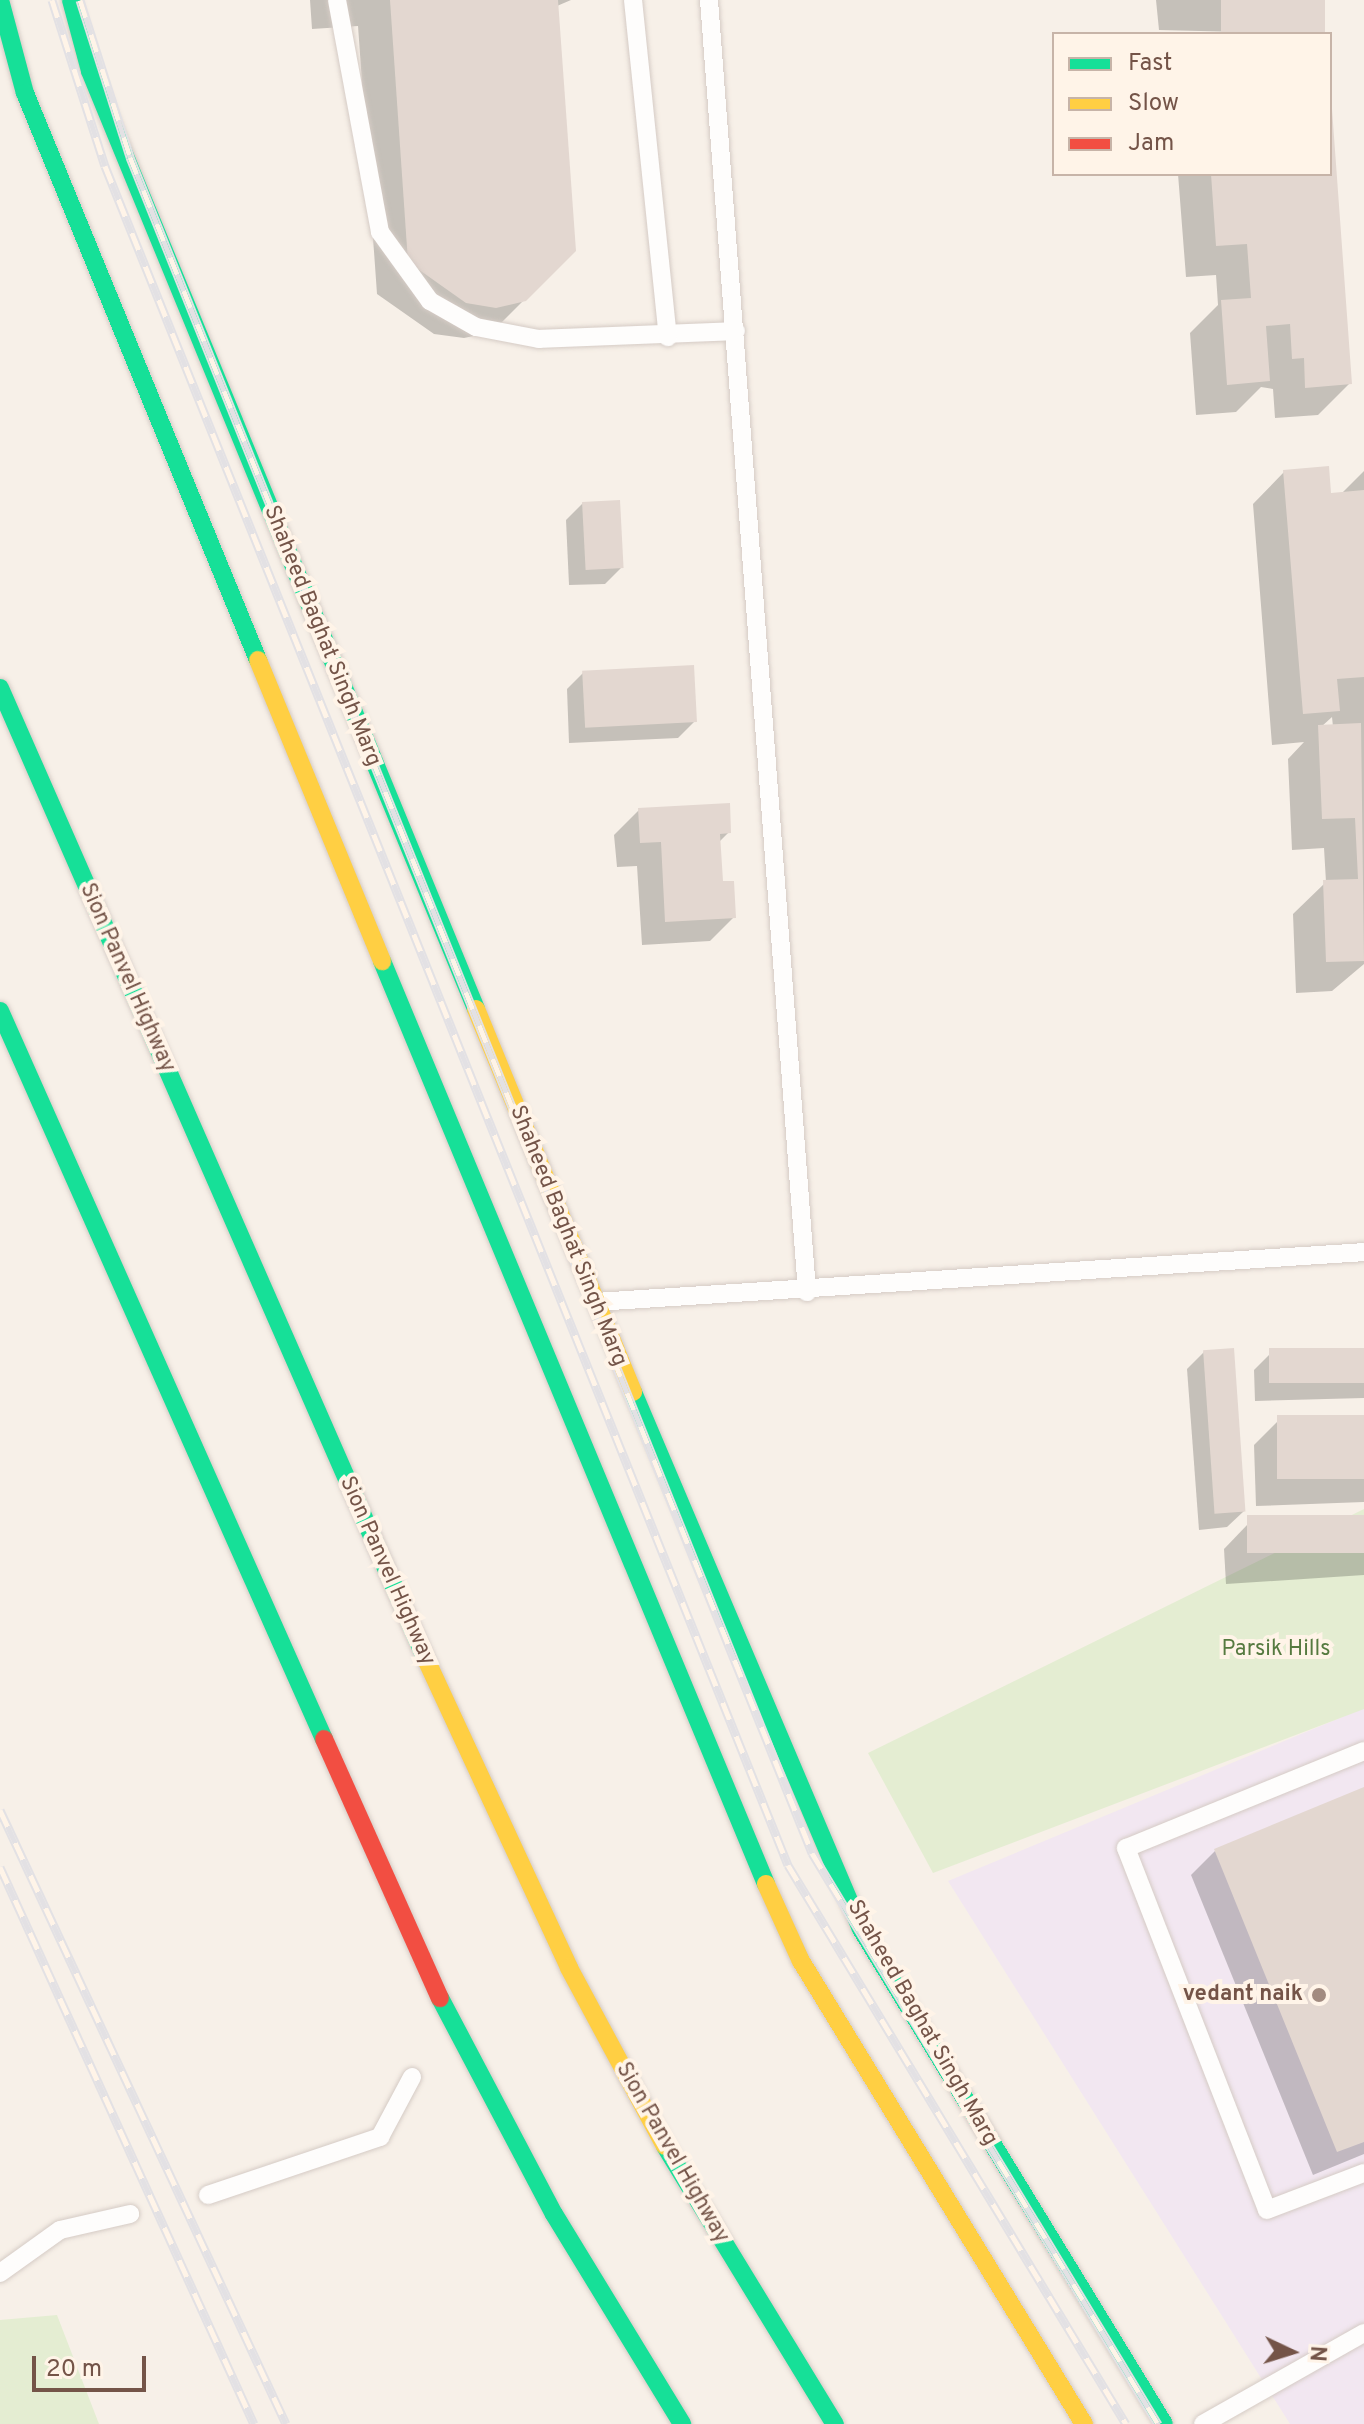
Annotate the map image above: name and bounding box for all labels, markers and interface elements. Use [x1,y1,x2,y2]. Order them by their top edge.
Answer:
legend [1052,32,1332,176]
text: Fast [1128,49,1172,79]
text: Slow [1128,89,1179,119]
text: Jam [1128,129,1174,159]
street label: Shaheed Baghat Singh Marg [258,502,386,770]
street label: Sion Panvel Highway [73,879,181,1077]
street label: Shaheed Baghat Singh Marg [504,1102,632,1370]
street label: Sion Panvel Highway [333,1472,441,1670]
park label: Parsik Hills [1221,1637,1331,1663]
street label: Shaheed Baghat Singh Marg [841,1896,1003,2150]
place label: vedant naik [1183,1982,1303,2008]
marker: vedant naik [1310,1986,1328,2004]
street label: Sion Panvel Highway [610,2058,734,2248]
north arrow [1252,2312,1332,2392]
scale bar [36,2340,150,2390]
text: N [1302,2345,1330,2363]
text: 20 m [46,2355,102,2385]

